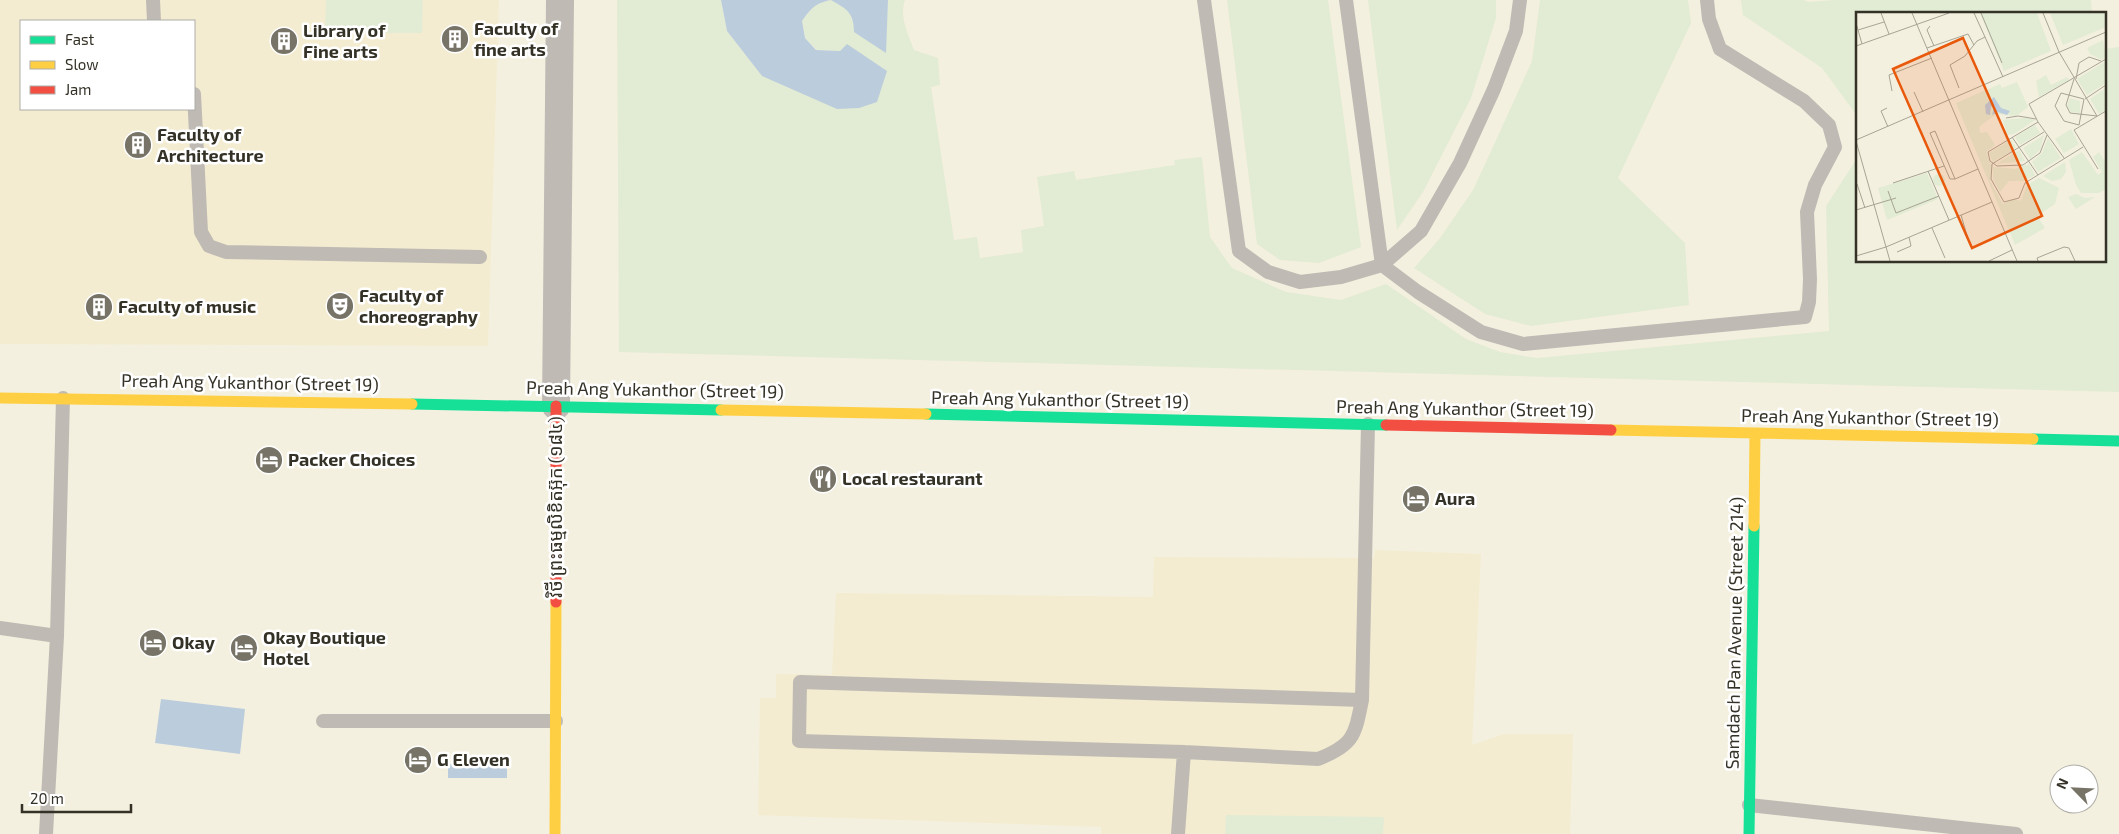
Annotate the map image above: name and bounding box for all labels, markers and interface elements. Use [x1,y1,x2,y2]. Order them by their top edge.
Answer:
inset map [1856,12,2106,262]
place label: Faculty of fine arts [474,17,559,60]
place label: Library of Fine arts [303,19,386,62]
legend [20,20,195,110]
building icon: Faculty of fine arts [440,24,470,54]
building icon: Library of Fine arts [269,26,299,56]
text: Fast [65,30,95,48]
text: Slow [65,55,99,73]
text: Jam [65,80,91,98]
place label: Faculty of Architecture [157,123,264,166]
building icon: Faculty of Architecture [123,130,153,160]
place label: Faculty of choreography [359,284,479,327]
theatre icon: Faculty of choreography [325,291,355,321]
building icon: Faculty of music [84,292,114,322]
place label: Faculty of music [118,295,256,317]
street label: Preah Ang Yukanthor (Street 19) [121,369,379,395]
street label: Preah Ang Yukanthor (Street 19) [526,376,784,402]
street label: Preah Ang Yukanthor (Street 19) [931,386,1189,412]
street label: Preah Ang Yukanthor (Street 19) [1336,395,1594,421]
street label: Preah Ang Yukanthor (Street 19) [1741,404,1999,430]
street label: វិថី ព្រះធម្មលិខិតអ៊ុក (១៨៤) [544,416,568,599]
hotel icon: Packer Choices [254,445,284,475]
place label: Packer Choices [288,448,415,470]
restaurant icon: Local restaurant [808,464,838,494]
place label: Local restaurant [842,467,983,489]
hotel icon: Aura [1401,484,1431,514]
place label: Aura [1435,487,1475,509]
street label: Samdach Pan Avenue (Street 214) [1721,496,1747,770]
place label: Okay Boutique Hotel [263,626,386,669]
hotel icon: Okay [138,628,168,658]
place label: Okay [172,631,216,653]
hotel icon: Okay Boutique Hotel [229,633,259,663]
hotel icon: G Eleven [403,745,433,775]
place label: G Eleven [437,748,510,770]
north arrow [2049,764,2099,814]
text: N [2052,775,2071,792]
scale bar [22,782,131,814]
text: 20 m [30,789,64,807]

